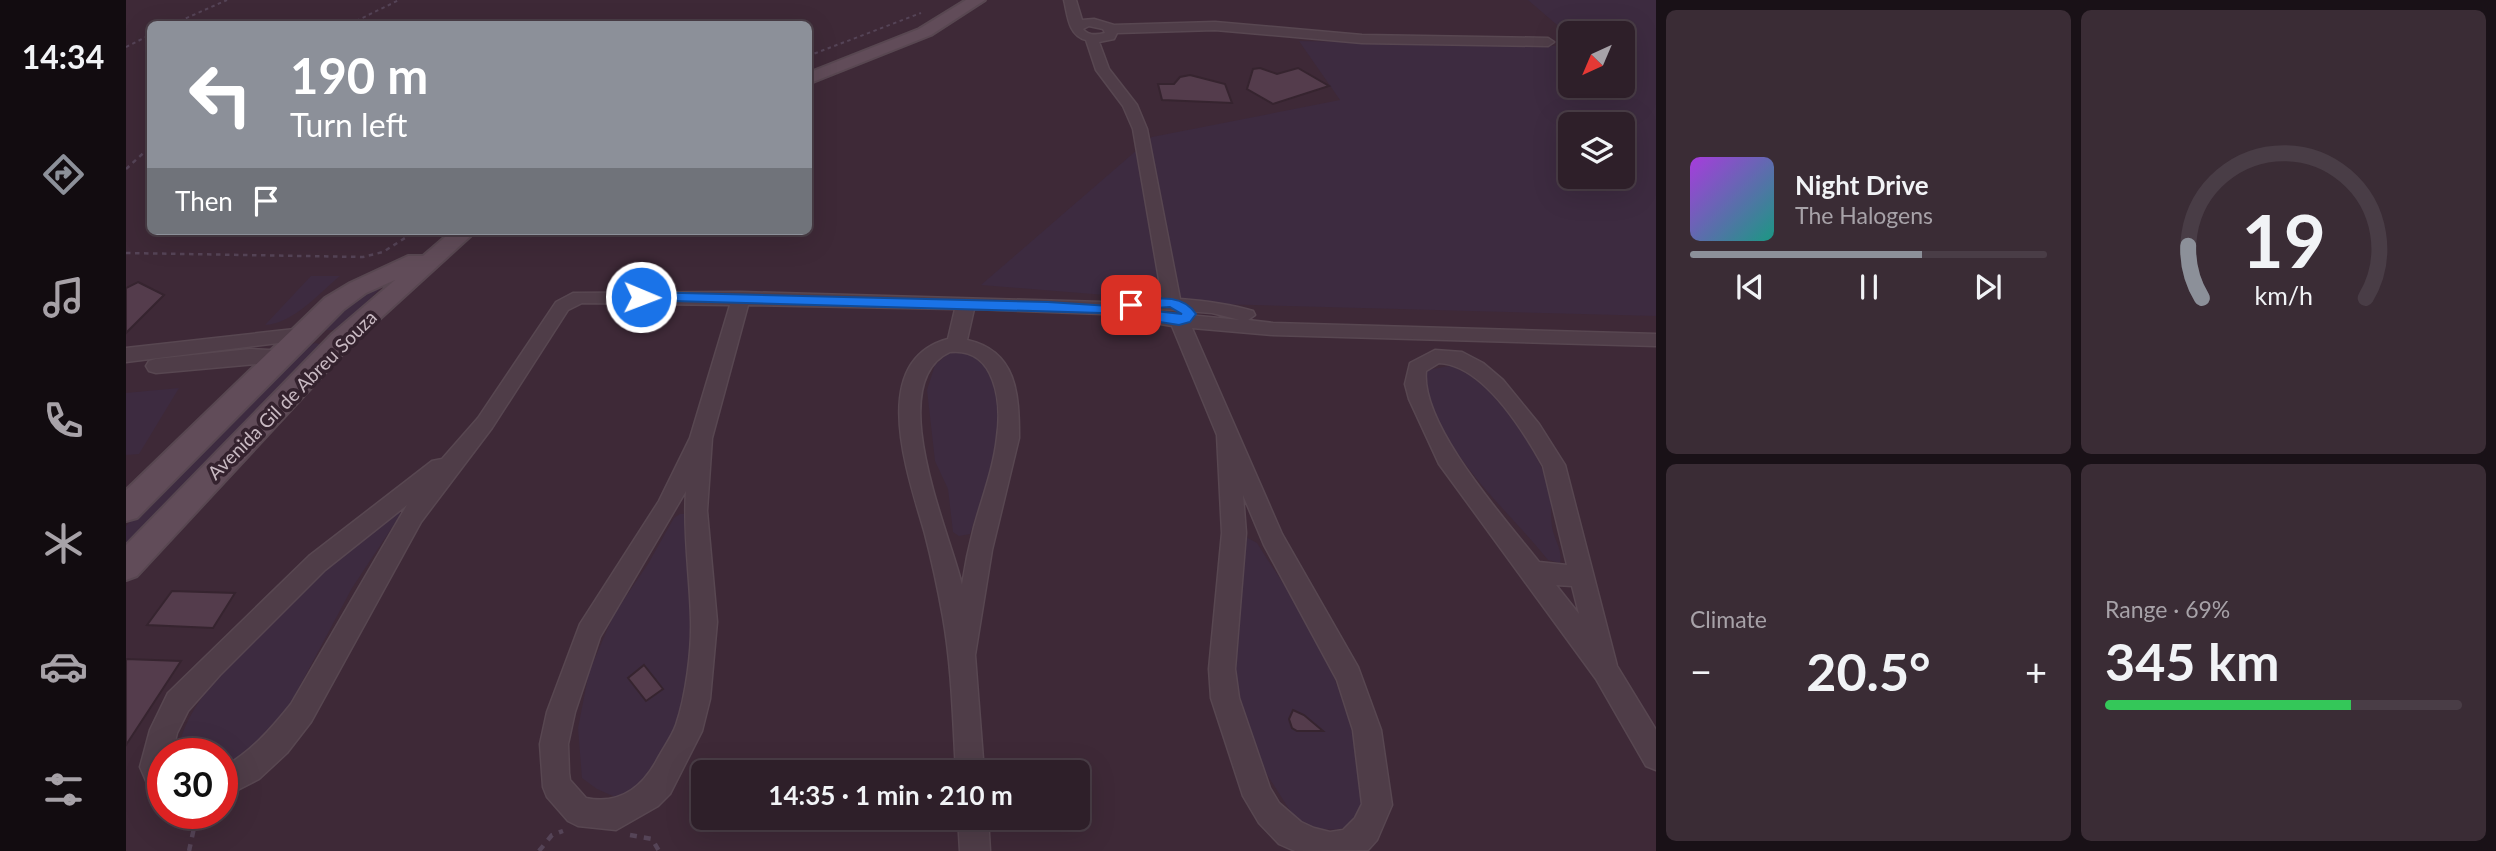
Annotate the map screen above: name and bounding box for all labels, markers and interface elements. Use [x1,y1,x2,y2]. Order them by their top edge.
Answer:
north arrow [1558,21,1634,98]
map controls [1558,21,1635,189]
text: 14:34 [22,37,104,76]
text: 190 m [290,46,428,104]
icon: left [175,49,266,140]
text: Turn left [290,105,407,144]
button: layers [1558,112,1635,189]
icon: directions [39,150,88,199]
text: Night Drive [1795,169,1929,201]
icon: arrive [247,182,285,220]
text: Then [175,185,233,217]
text: 19 [2241,196,2326,284]
text: The Halogens [1795,201,1933,229]
position arrow [604,260,678,334]
icon: previous [1731,268,1769,306]
icon: pause [1850,268,1888,306]
icon: next [1969,268,2007,306]
icon: music [39,273,88,322]
pin [1101,275,1161,335]
text: km/h [2254,280,2313,310]
icon: arrive [1112,286,1150,324]
street label: Avenida Gil de Abreu Souza [202,305,381,484]
icon: phone [39,396,88,445]
icon: climate [39,519,88,568]
text: Range · 69% [2105,595,2230,623]
text: Climate [1690,605,1767,633]
text: 345 km [2105,630,2279,692]
text: 20.5° [1806,640,1931,702]
icon: car [39,642,88,691]
text: − [1690,648,1712,694]
text: + [2025,648,2047,694]
speed limit sign: 30 [147,738,238,829]
icon: filters [39,765,88,814]
text: 14:35 · 1 min · 210 m [768,779,1013,811]

